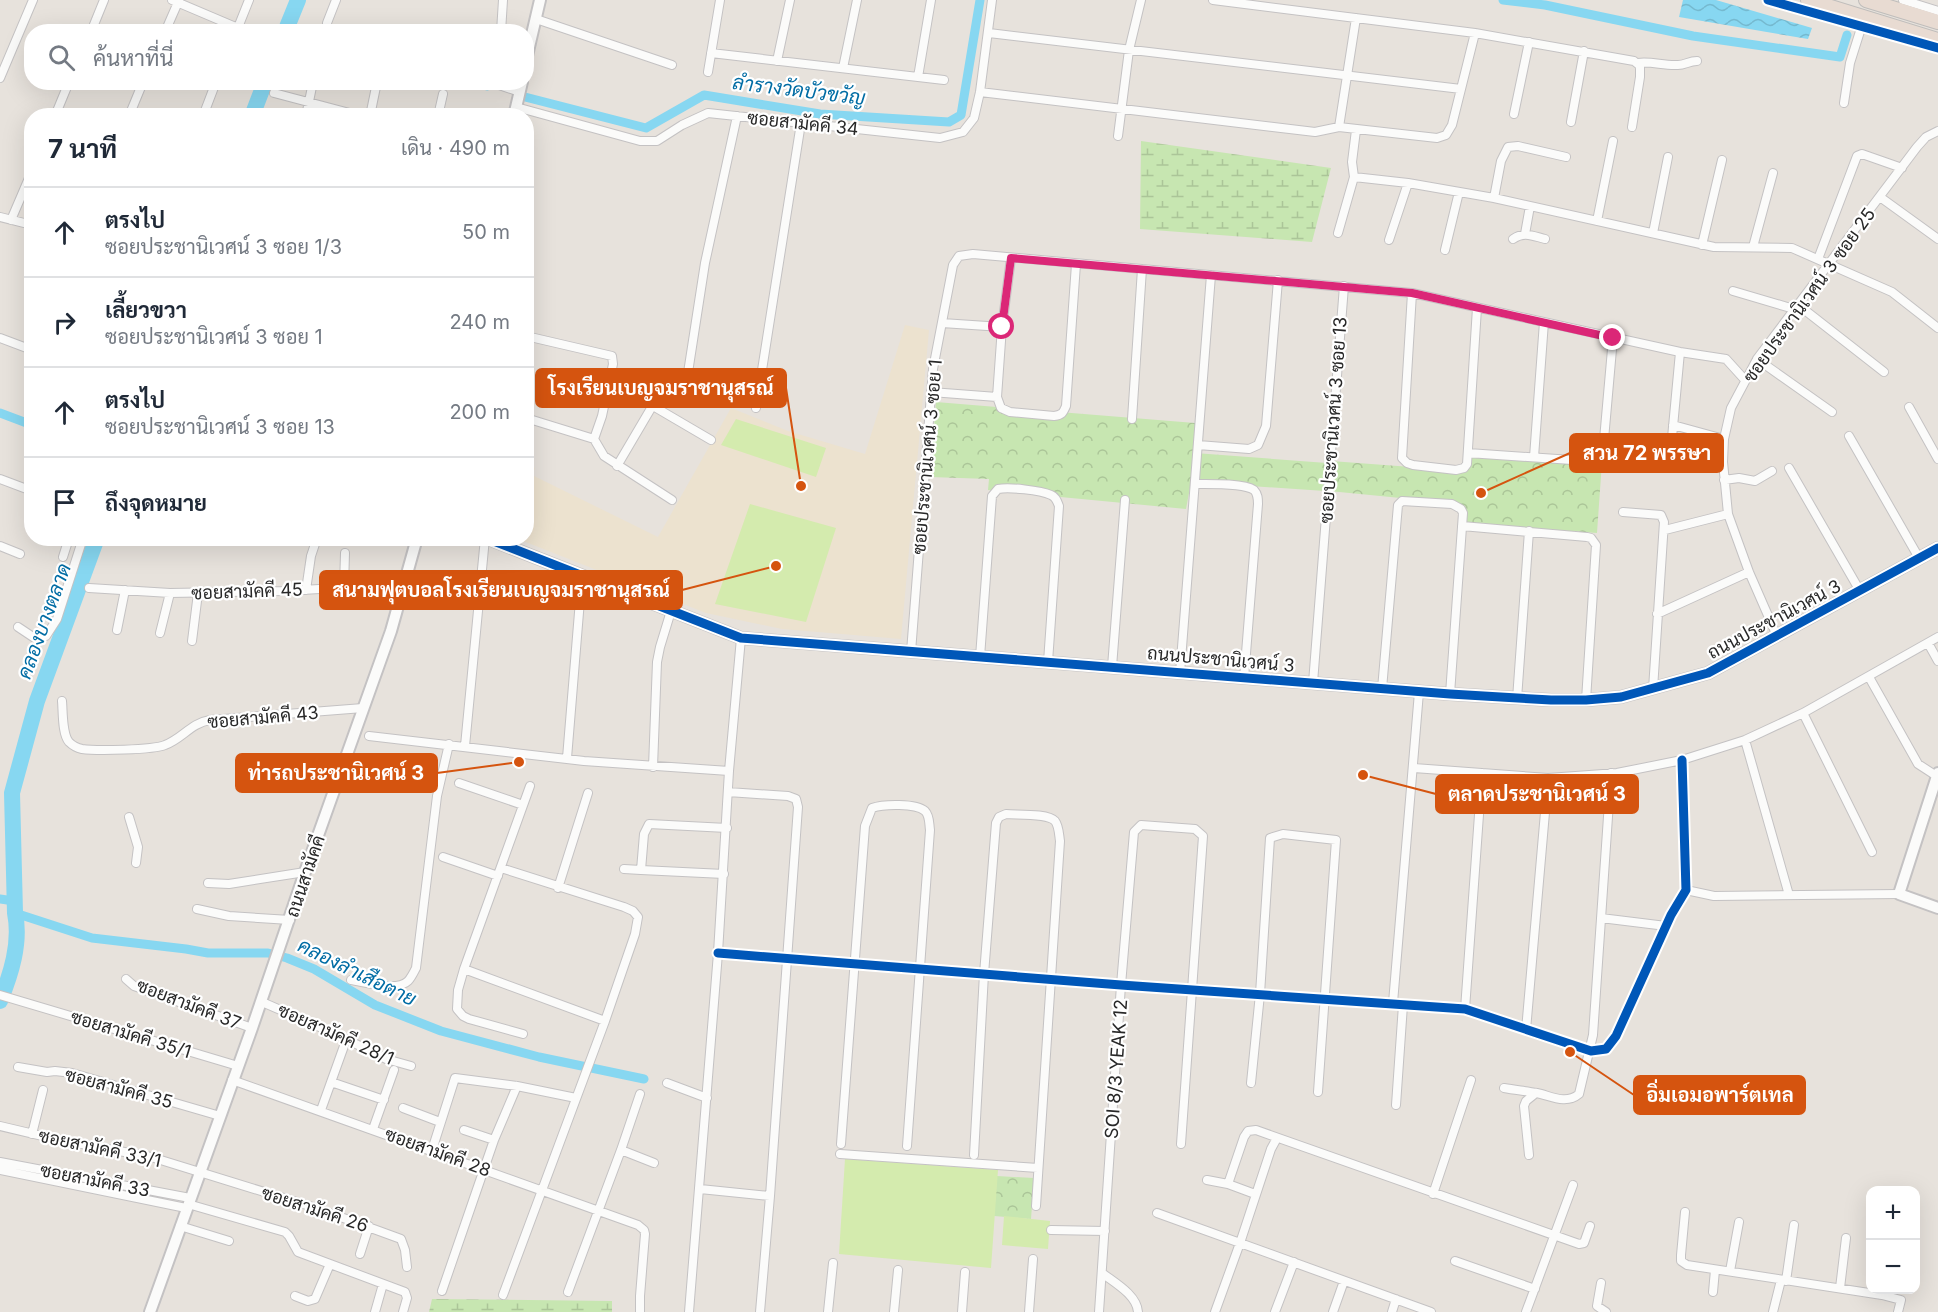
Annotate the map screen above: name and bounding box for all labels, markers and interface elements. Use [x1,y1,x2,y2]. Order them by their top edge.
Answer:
search box [24,24,534,90]
icon: search [45,41,78,74]
text: ค้นหาที่นี่ [93,45,173,71]
water label: ลำรางวัดบัวขวัญ [731,70,867,110]
street label: ซอยสามัคคี 34 [746,105,860,139]
text: 7 นาที [48,133,117,164]
text: เดิน · 490 m [401,136,510,160]
street label: ซอยประชานิเวศน์ 3 ซอย 25 [1737,203,1879,386]
text: ตรงไป [105,207,165,233]
icon: ahead [48,216,81,249]
text: 50 m [462,220,510,244]
text: ซอยประชานิเวศน์ 3 ซอย 1/3 [105,235,342,259]
text: เลี้ยวขวา [105,297,187,323]
icon: right [48,306,81,339]
text: 240 m [449,310,510,334]
route start [988,313,1014,339]
street label: ซอยประชานิเวศน์ 3 ซอย 13 [1313,316,1351,524]
route end [1599,324,1625,350]
text: ซอยประชานิเวศน์ 3 ซอย 1 [105,325,323,349]
street label: ซอยประชานิเวศน์ 3 ซอย 1 [906,358,946,555]
callout: โรงเรียนเบญจมราชานุสรณ์ [536,369,786,407]
text: โรงเรียนเบญจมราชานุสรณ์ [547,374,775,403]
text: ตรงไป [105,387,165,413]
icon: ahead [48,396,81,429]
text: 200 m [449,400,510,424]
text: ซอยประชานิเวศน์ 3 ซอย 13 [105,415,335,439]
callout: สวน 72 พรรษา [1570,434,1723,472]
text: สวน 72 พรรษา [1583,441,1711,465]
icon: arrive [48,486,81,519]
text: ถึงจุดหมาย [105,490,207,516]
water label: คลองบางตลาด [12,560,76,682]
callout: สนามฟุตบอลโรงเรียนเบญจมราชานุสรณ์ [320,571,682,609]
street label: ถนนประชานิเวศน์ 3 [1703,573,1844,663]
text: สนามฟุตบอลโรงเรียนเบญจมราชานุสรณ์ [332,576,671,605]
street label: ซอยสามัคคี 45 [191,577,303,603]
street label: ถนนประชานิเวศน์ 3 [1146,640,1296,676]
street label: ซอยสามัคคี 43 [206,700,320,732]
callout: ท่ารถประชานิเวศน์ 3 [236,754,437,792]
text: ท่ารถประชานิเวศน์ 3 [248,760,424,785]
callout: ตลาดประชานิเวศน์ 3 [1436,775,1638,813]
text: ตลาดประชานิเวศน์ 3 [1448,781,1626,806]
street label: ถนนสามัคคี [279,832,329,920]
water label: คลองลำเสือตาย [294,932,421,1011]
street label: ซอยสามัคคี 37 [134,973,245,1034]
street label: ซอยสามัคคี 28/1 [275,997,398,1069]
street label: SOI 8/3 YEAK 12 [1101,998,1131,1140]
street label: ซอยสามัคคี 35/1 [68,1004,194,1062]
street label: ซอยสามัคคี 35 [63,1062,176,1113]
callout: อิ่มเอมอพาร์ตเทล [1634,1076,1805,1114]
text: อิ่มเอมอพาร์ตเทล [1646,1079,1794,1107]
street label: ซอยสามัคคี 28 [382,1121,494,1181]
street label: ซอยสามัคคี 33/1 [37,1123,164,1171]
street label: ซอยสามัคคี 33 [38,1157,152,1201]
street label: ซอยสามัคคี 26 [259,1180,372,1236]
map controls [1866,1186,1920,1294]
button: + [1866,1186,1920,1240]
button: − [1866,1240,1920,1294]

